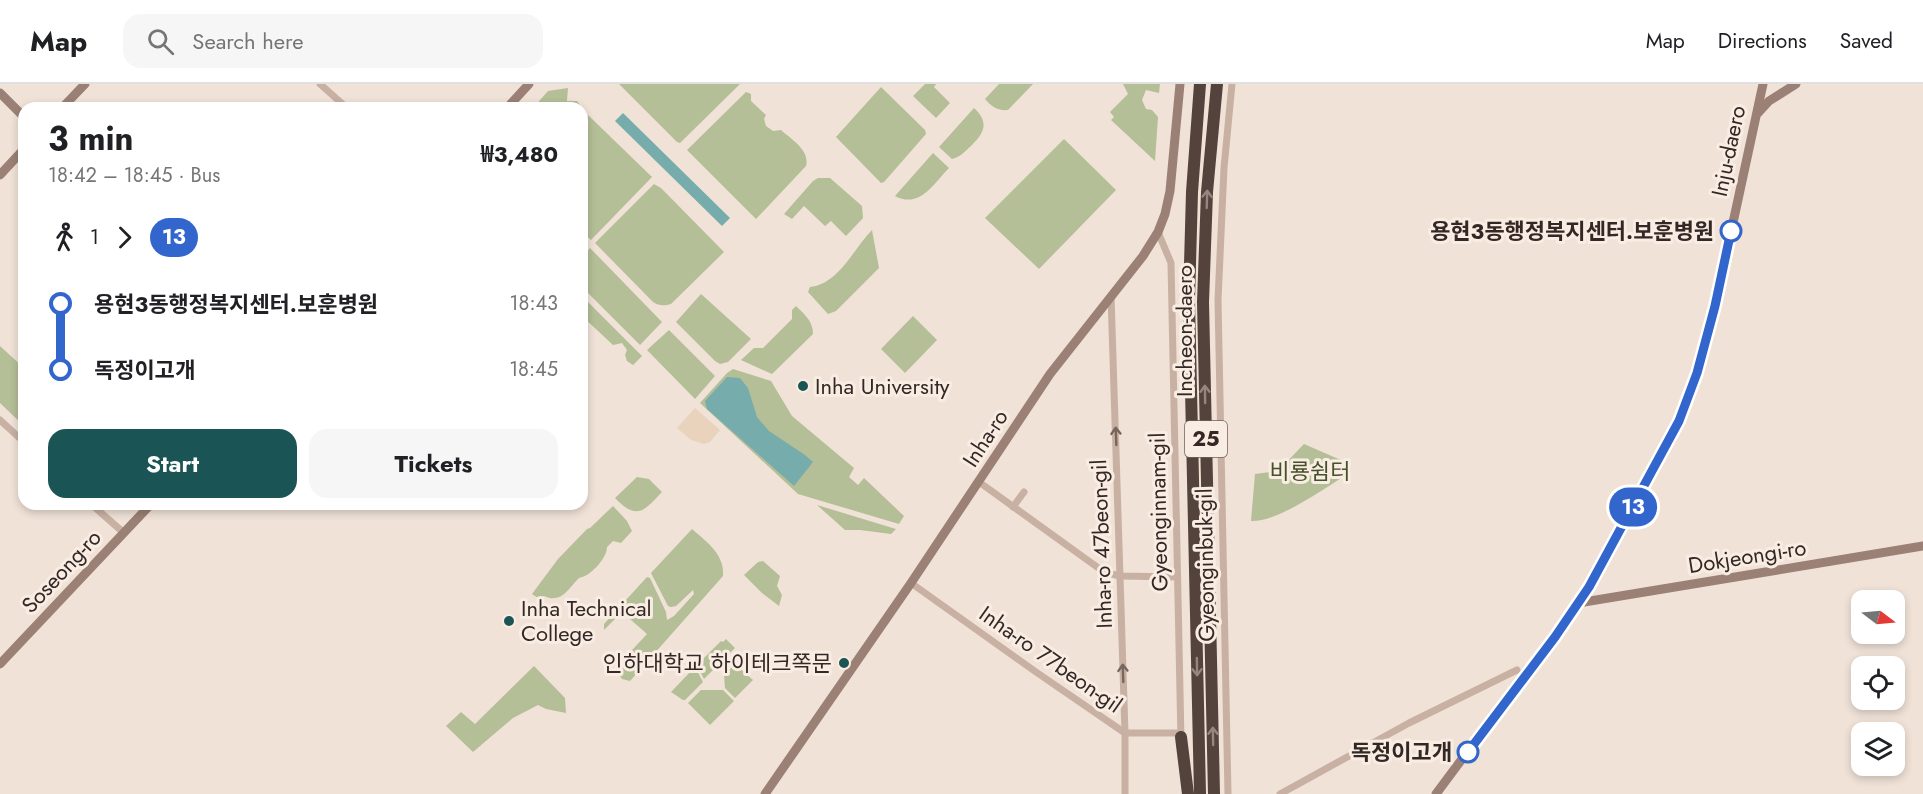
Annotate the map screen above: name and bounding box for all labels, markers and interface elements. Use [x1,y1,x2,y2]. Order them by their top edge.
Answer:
search box [123,14,543,68]
text: Map [30,21,87,62]
icon: search [144,25,177,58]
text: Search here [192,25,304,57]
text: Map [1646,26,1685,56]
text: Directions [1718,26,1807,56]
text: Saved [1840,26,1893,56]
street label: Inju-daero [1703,103,1753,199]
text: 3 min [48,115,134,162]
text: ₩3,480 [481,138,558,170]
text: 18:42 – 18:45 · Bus [48,161,220,190]
one-way arrow [1201,189,1212,209]
place label: 용현3동행정복지센터.보훈병원 [1430,215,1714,247]
marker: 용현3동행정복지센터.보훈병원 [1720,220,1742,242]
icon: walk [48,221,81,254]
icon: forward [108,221,141,254]
text: 13 [162,222,186,252]
text: 1 [90,223,99,252]
street label: Incheon-daero [1168,265,1200,397]
text: 용현3동행정복지센터.보훈병원 [94,288,378,320]
text: 18:43 [510,289,558,318]
text: 독정이고개 [94,354,195,386]
text: 18:45 [509,355,558,384]
place label: Inha University [815,370,950,402]
marker: Inha University [796,379,810,393]
one-way arrow [1199,384,1211,404]
street label: Inha-ro [954,403,1016,473]
road number: 25 [1185,421,1227,457]
one-way arrow [1110,426,1121,446]
button: Start [48,429,297,498]
button: Tickets [309,429,558,498]
street label: Gyeonginnam-gil [1141,432,1175,592]
park label: 비룡쉼터 [1270,455,1350,487]
street label: Inha-ro 47beon-gil [1082,459,1120,629]
street label: Gyeonginbuk-gil [1188,488,1222,642]
line badge: 13 [1606,488,1660,526]
text: 13 [1621,492,1645,522]
street label: Soseong-ro [14,522,108,620]
street label: Dokjeongi-ro [1686,531,1808,581]
north arrow [1851,590,1905,644]
map controls [1851,590,1905,776]
place label: Inha Technical College [521,592,652,649]
street label: Inha-ro 77beon-gil [973,598,1129,720]
marker: Inha Technical College [502,614,516,628]
place label: 인하대학교 하이테크쪽문 [603,647,832,679]
marker: 인하대학교 하이테크쪽문 [837,656,851,670]
button: locate [1851,656,1905,710]
one-way arrow [1191,657,1203,677]
one-way arrow [1117,663,1129,683]
button: layers [1851,722,1905,776]
one-way arrow [1207,726,1218,746]
place label: 독정이고개 [1351,736,1452,768]
marker: 독정이고개 [1457,741,1479,763]

